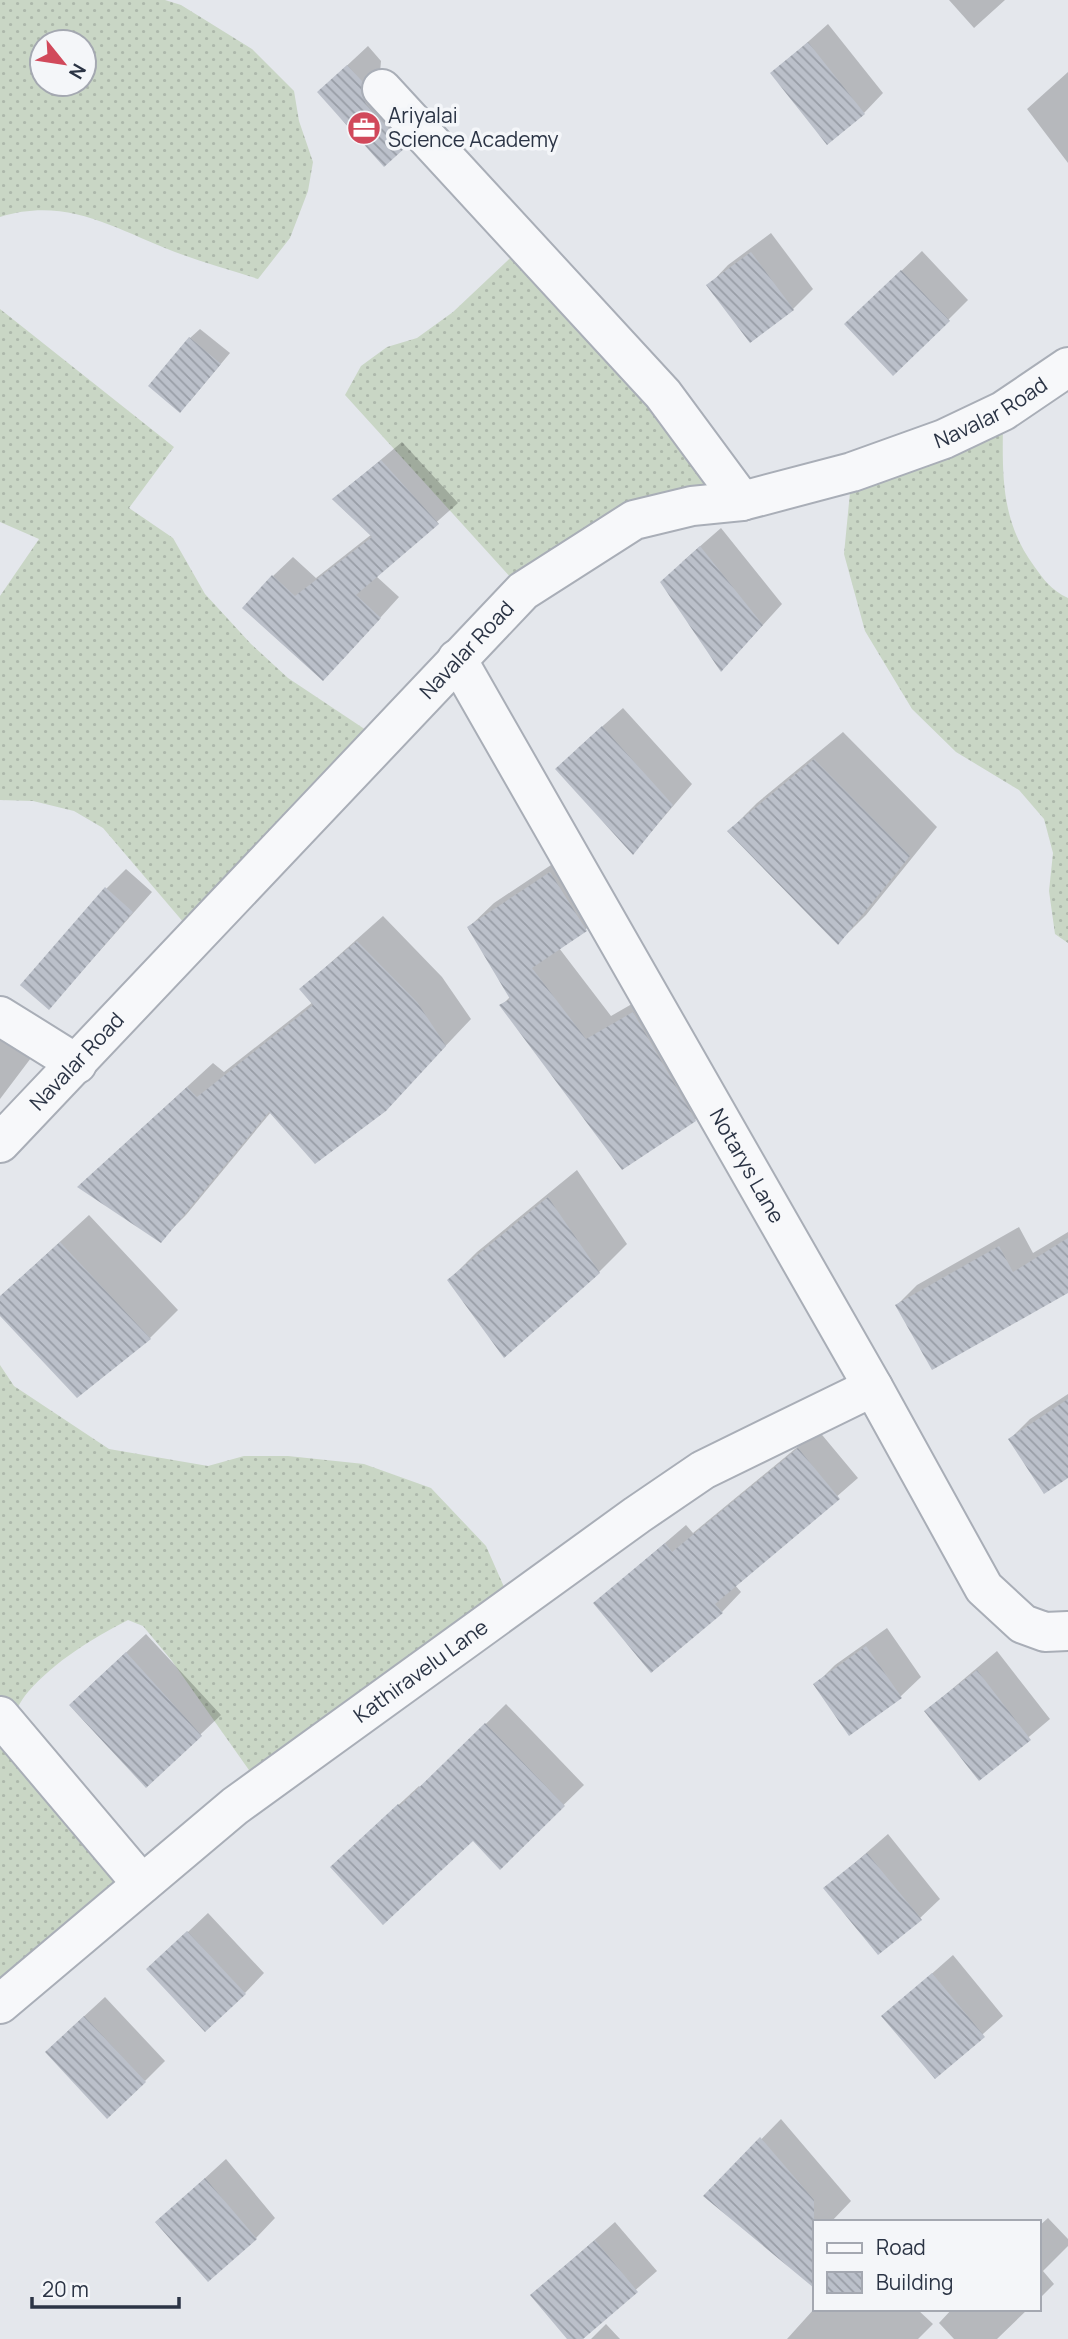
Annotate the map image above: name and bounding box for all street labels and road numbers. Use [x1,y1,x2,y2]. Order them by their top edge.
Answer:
street label: Navalar Road [930,370,1052,454]
street label: Navalar Road [413,594,520,705]
street label: Navalar Road [23,1006,130,1116]
street label: Notarys Lane [704,1103,791,1228]
street label: Kathiravelu Lane [348,1612,493,1729]

